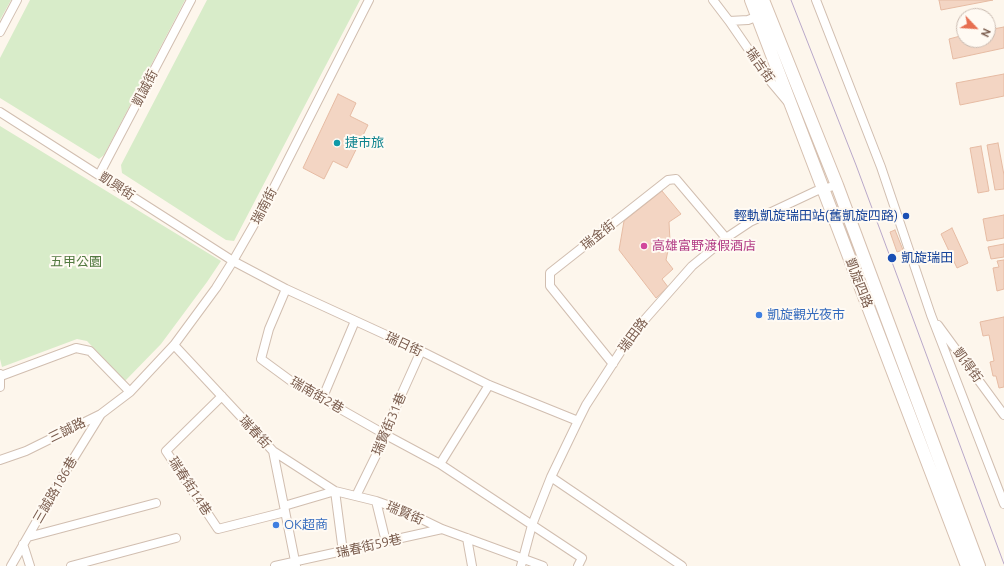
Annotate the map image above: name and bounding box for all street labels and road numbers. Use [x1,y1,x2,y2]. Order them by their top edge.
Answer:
street label: 瑞吉街 [742,45,778,85]
street label: 凱誠街 [129,67,161,109]
street label: 凱興街 [96,169,138,203]
street label: 瑞南街 [248,185,280,227]
street label: 瑞金街 [578,217,618,253]
street label: 凱旋四路 [842,256,876,310]
street label: 瑞田路 [615,315,651,355]
street label: 瑞日街 [383,329,425,359]
street label: 凱得街 [950,345,986,385]
street label: 瑞南街2巷 [287,373,347,417]
street label: 瑞賢街31巷 [369,390,409,458]
street label: 瑞春街 [236,412,274,452]
street label: 三誠路 [46,414,88,446]
street label: 三誠路186巷 [30,454,80,526]
street label: 瑞春街14巷 [165,454,215,518]
street label: 瑞賢街 [384,498,426,528]
street label: 瑞春街59巷 [335,531,403,561]

